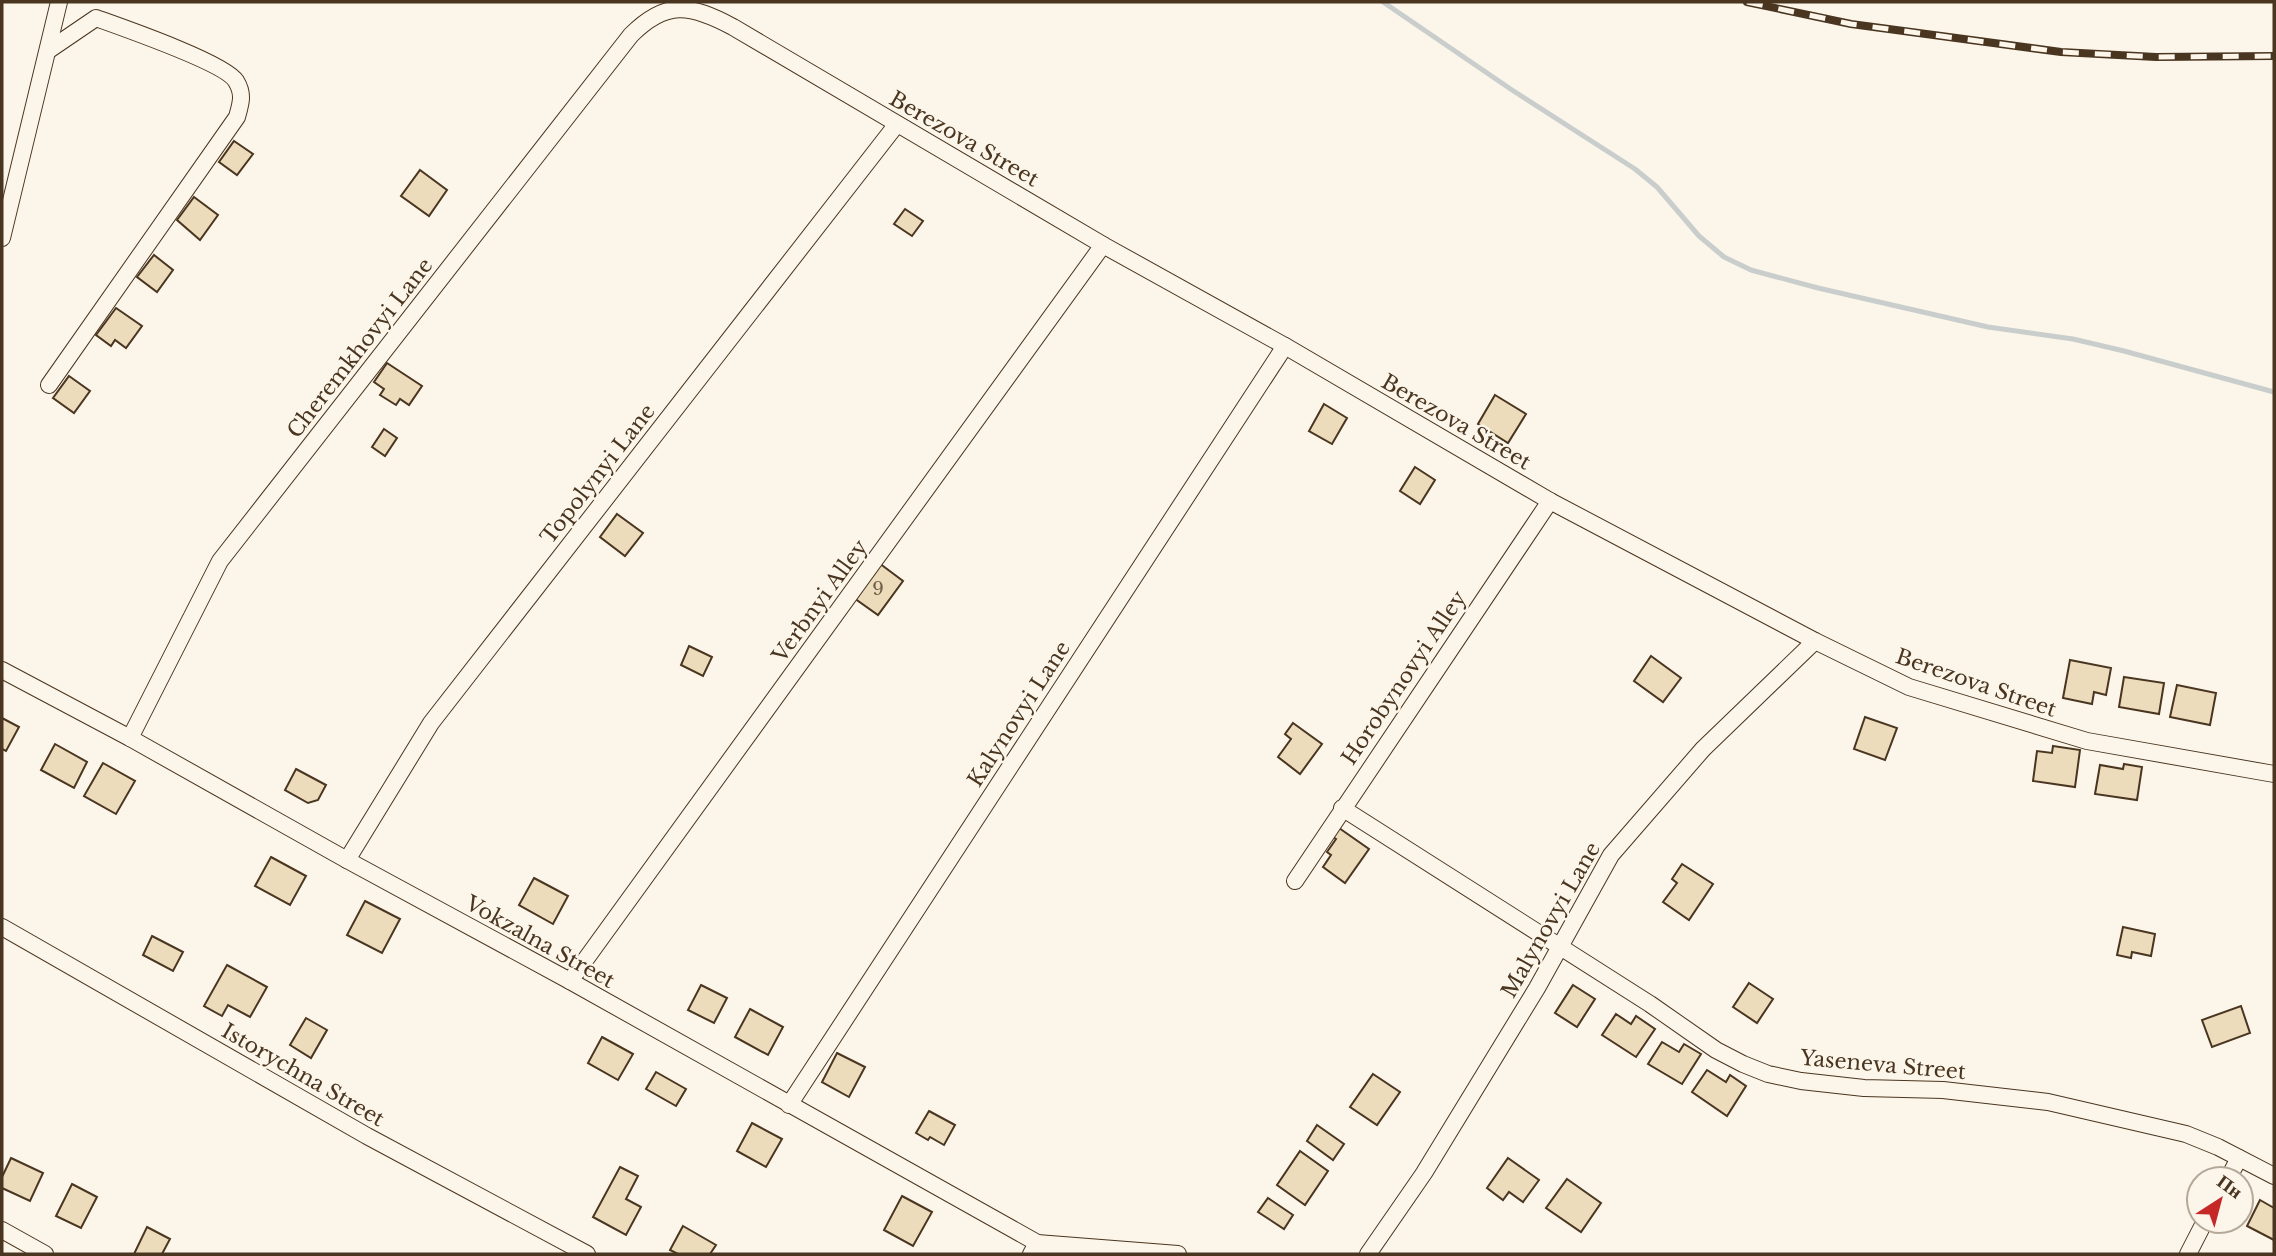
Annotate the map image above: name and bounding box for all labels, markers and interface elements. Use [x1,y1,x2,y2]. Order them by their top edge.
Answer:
street label: Berezova Street [885,86,1043,192]
street label: Cheremkhovyi Lane [282,253,438,443]
street label: Berezova Street [1377,369,1535,475]
street label: Topolynyi Lane [535,399,661,549]
street label: Verbnyi Alley [766,534,874,668]
house number: 9 [872,578,884,600]
street label: Horobynovyi Alley [1336,586,1472,770]
street label: Kalynovyi Lane [962,636,1076,792]
street label: Berezova Street [1892,643,2060,723]
street label: Malynovyi Lane [1496,838,1606,1002]
street label: Vokzalna Street [460,890,619,994]
street label: Istorychna Street [217,1018,389,1132]
street label: Yaseneva Street [1798,1045,1967,1085]
north arrow [2185,1165,2255,1235]
text: Пн [2213,1170,2247,1204]

